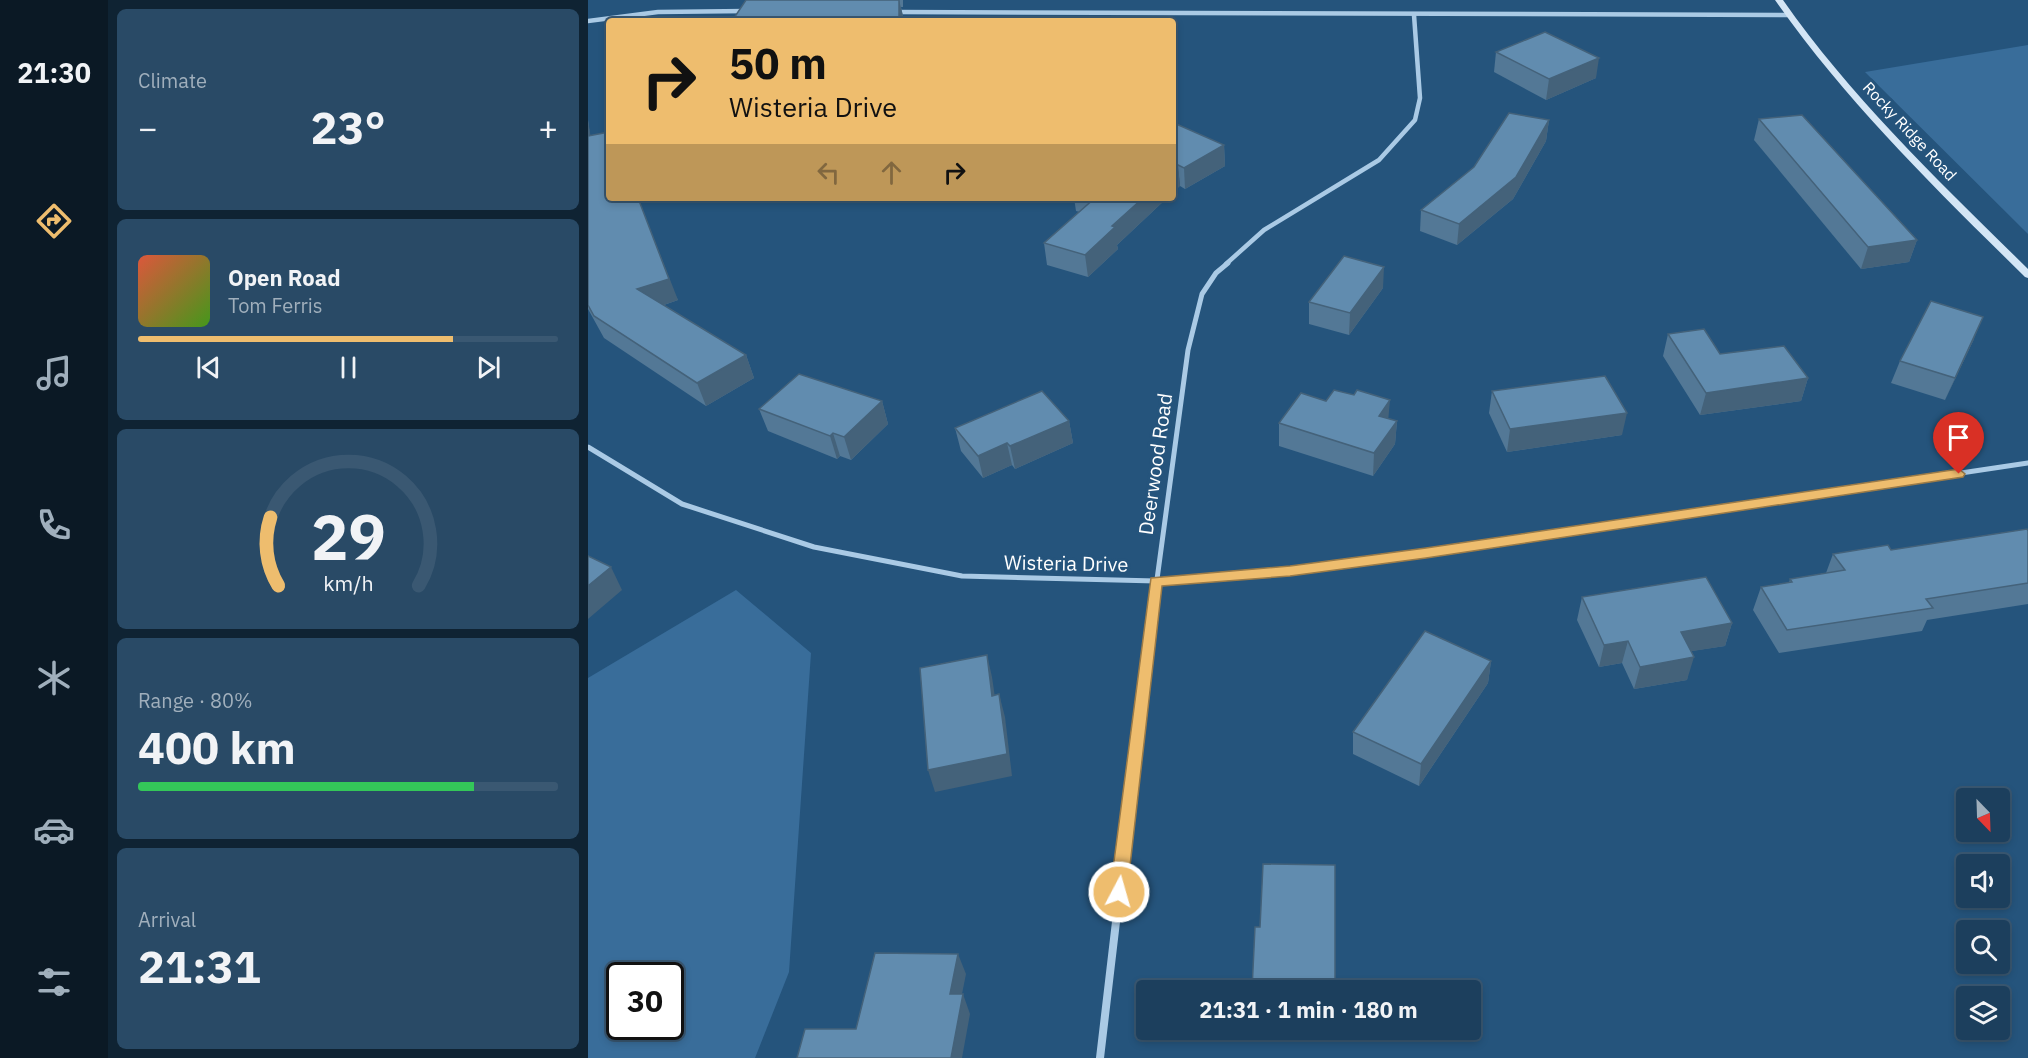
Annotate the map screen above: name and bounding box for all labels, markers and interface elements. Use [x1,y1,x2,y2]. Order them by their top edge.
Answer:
text: 50 m [729,36,827,91]
icon: right [630,42,708,120]
text: 21:30 [17,55,91,90]
text: Climate [138,67,207,94]
street label: Rocky Ridge Road [1859,77,1961,185]
text: Wisteria Drive [729,89,897,124]
text: 23° [310,98,386,156]
text: − [138,106,158,149]
text: + [538,106,558,149]
icon: left [812,156,845,189]
icon: ahead [875,156,908,189]
icon: right [938,156,971,189]
icon: directions [33,200,75,242]
text: Open Road [228,263,341,292]
text: Tom Ferris [228,292,323,319]
icon: previous [192,351,225,384]
icon: pause [332,351,365,384]
icon: next [472,351,505,384]
icon: music [33,352,75,394]
street label: Deerwood Road [1132,391,1178,537]
pin [1933,412,1984,474]
icon: arrive [1942,421,1975,454]
text: 29 [311,496,385,577]
icon: phone [33,504,75,546]
street label: Wisteria Drive [1004,548,1128,578]
text: km/h [323,569,373,597]
icon: climate [33,657,75,699]
text: Range · 80% [138,687,253,714]
text: 400 km [138,718,296,776]
north arrow [1956,788,2010,842]
map controls [1956,788,2010,1040]
icon: car [33,809,75,851]
button: sound [1956,854,2010,908]
position arrow [1087,860,1151,924]
text: Arrival [138,906,196,933]
button: search [1956,920,2010,974]
text: 21:31 [138,937,261,995]
icon: filters [33,961,75,1003]
speed limit sign: 30 [606,962,684,1040]
button: layers [1956,986,2010,1040]
text: 21:31 · 1 min · 180 m [1199,995,1418,1024]

